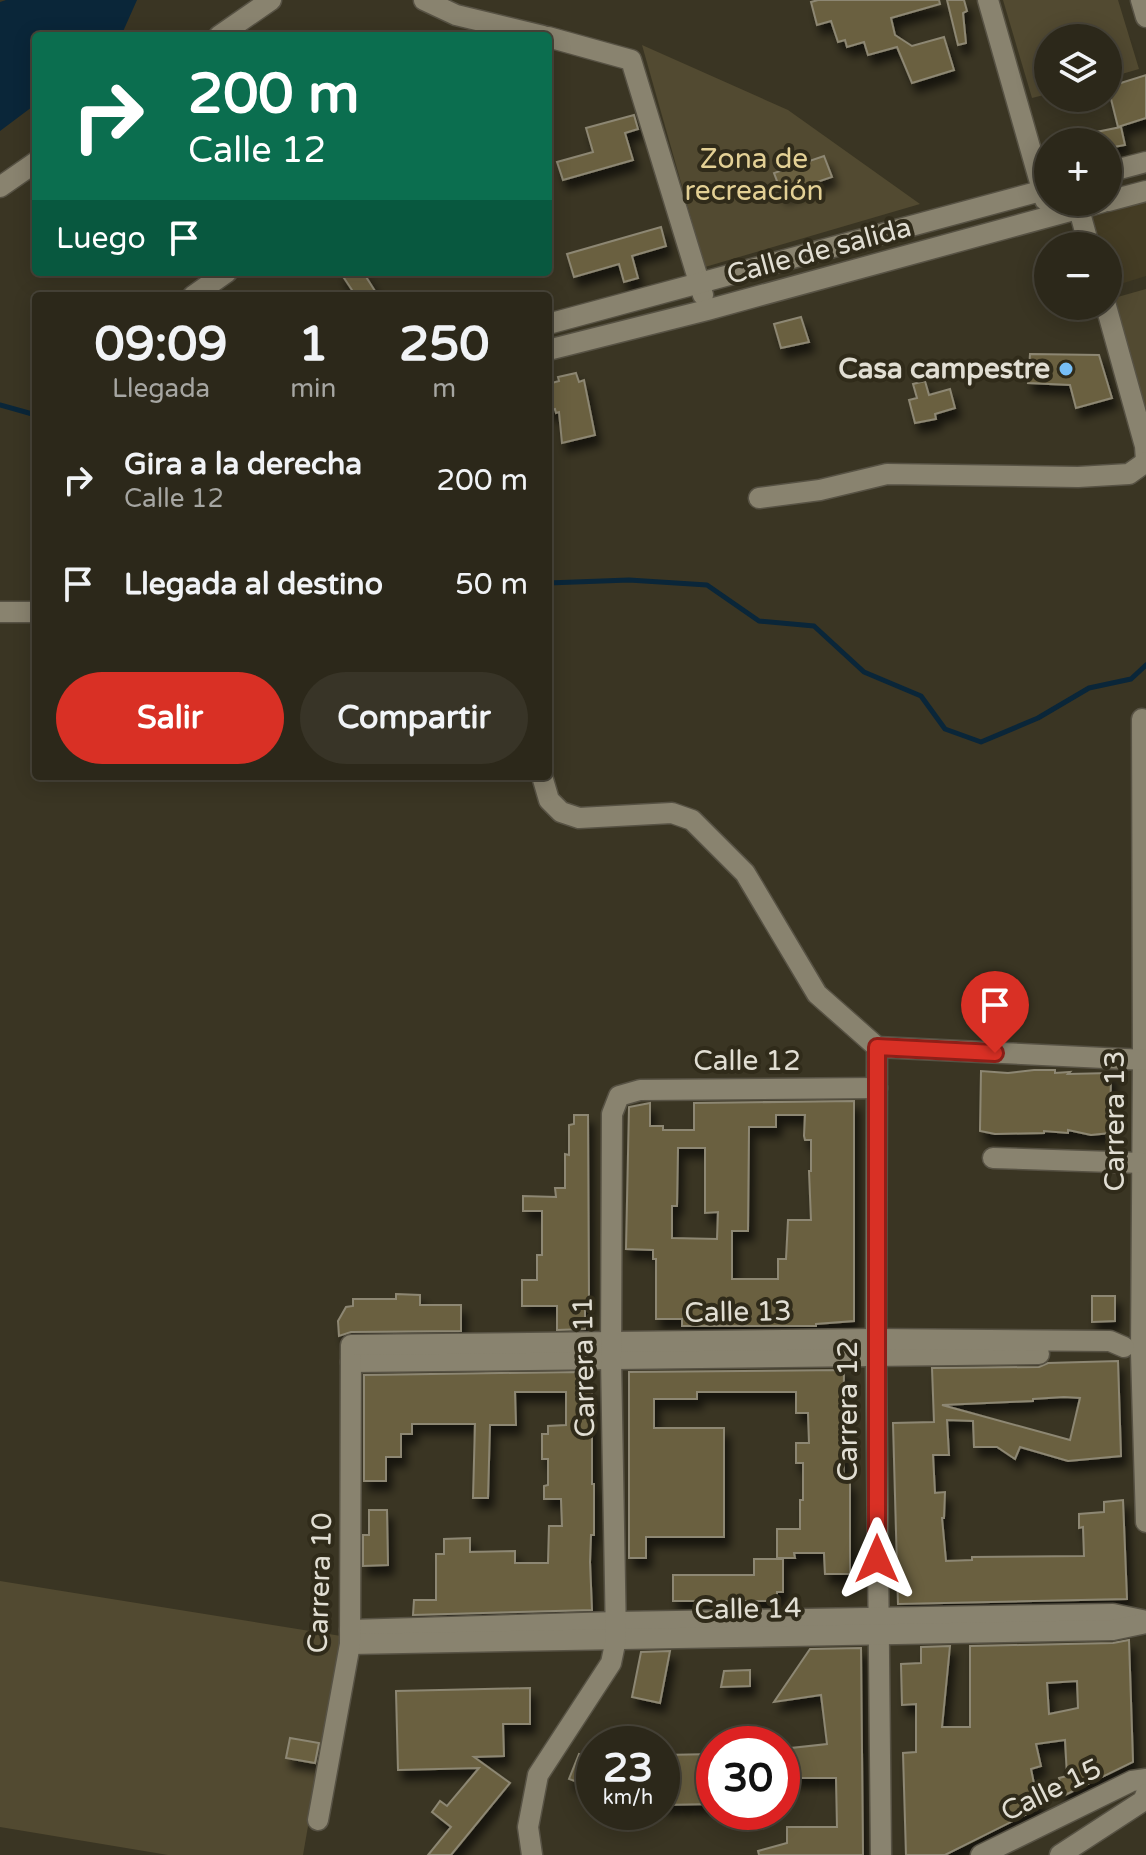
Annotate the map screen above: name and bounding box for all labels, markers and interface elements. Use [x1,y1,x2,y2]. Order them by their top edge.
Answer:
map controls [1034,24,1122,320]
button: layers [1034,24,1122,112]
text: 200 m [188,61,359,128]
icon: right [56,64,160,168]
button: + [1034,128,1122,216]
text: Calle 12 [188,129,326,172]
park label: Zona de recreación [685,142,823,208]
street label: Calle de salida [723,210,915,292]
icon: arrive [162,216,206,260]
text: Luego [56,220,146,257]
button: − [1034,232,1122,320]
text: 09:09 [95,316,228,374]
text: 1 [298,316,328,374]
text: 250 [399,316,489,374]
place label: Casa campestre [838,352,1050,386]
marker: Casa campestre [1057,360,1075,378]
text: Llegada [112,373,210,404]
text: min [290,373,336,404]
text: m [432,373,456,404]
text: Gira a la derecha [124,446,362,483]
icon: right [56,458,100,502]
text: 200 m [436,462,528,499]
text: Calle 12 [124,483,224,514]
icon: arrive [56,562,100,606]
text: Llegada al destino [124,566,383,603]
text: 50 m [455,566,528,603]
button: Salir [56,672,284,764]
button: Compartir [300,672,528,764]
pin [961,971,1029,1053]
icon: arrive [973,983,1017,1027]
street label: Calle 12 [693,1044,801,1078]
street label: Carrera 13 [1098,1051,1132,1191]
street label: Calle 13 [684,1294,792,1330]
street label: Carrera 11 [566,1296,602,1438]
street label: Carrera 12 [831,1341,865,1481]
street label: Carrera 10 [301,1512,339,1654]
position arrow [835,1517,919,1601]
street label: Calle 14 [694,1591,802,1627]
speed limit sign: 30 [696,1726,800,1830]
text: 23 [603,1744,653,1792]
street label: Calle 15 [995,1751,1107,1829]
text: km/h [603,1786,653,1810]

